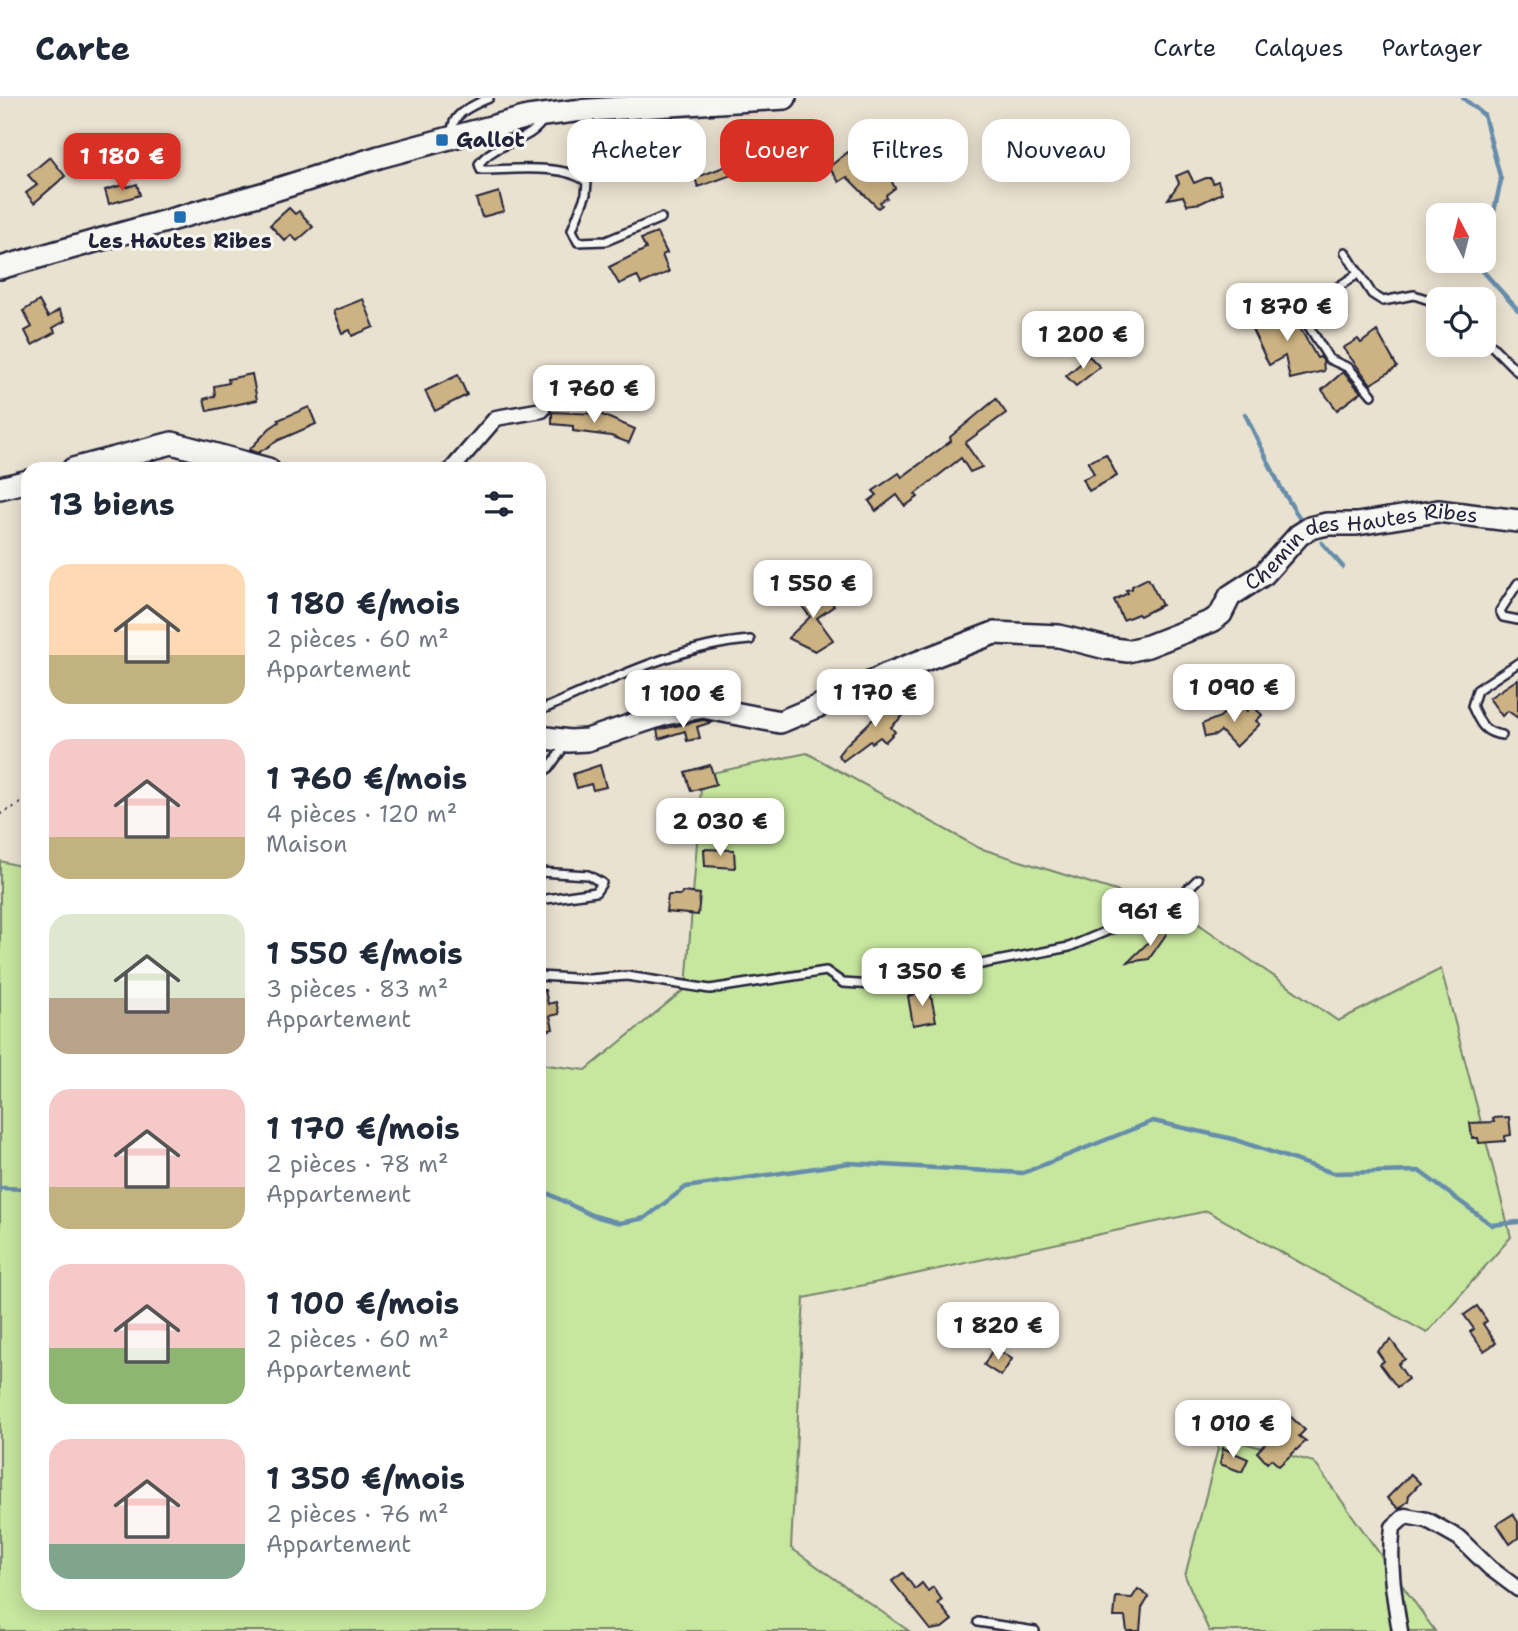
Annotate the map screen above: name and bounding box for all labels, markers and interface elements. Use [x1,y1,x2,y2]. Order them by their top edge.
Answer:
text: Carte [35,26,130,71]
text: Carte [1153,32,1216,64]
text: Calques [1254,32,1344,64]
text: Partager [1382,32,1483,64]
chip: Acheter [567,119,706,182]
chip: Louer [720,119,834,182]
chip: Filtres [848,119,968,182]
chip: Nouveau [982,119,1130,182]
place label: Gallot [456,126,525,154]
marker: Gallot [434,132,450,148]
pin: 1 180 € [57,134,187,193]
text: 1 180 € [80,141,164,171]
north arrow [1426,203,1496,273]
map controls [1426,203,1496,357]
marker: Les Hautes Ribes [172,209,188,225]
place label: Les Hautes Ribes [88,227,272,255]
pin: 1 870 € [1222,284,1352,343]
button: locate [1426,287,1496,357]
text: 1 870 € [1242,291,1332,321]
pin: 1 200 € [1018,312,1148,371]
text: 1 200 € [1038,319,1128,349]
pin: 1 760 € [529,366,659,425]
text: 1 760 € [549,373,639,403]
text: 13 biens [49,484,175,525]
icon: filters [480,485,518,523]
street label: Chemin des Hautes Ribes [1239,497,1479,597]
pin: 1 550 € [748,560,878,620]
text: 1 550 € [770,568,857,598]
text: 1 180 €/mois [266,583,460,624]
icon: home [105,592,189,676]
text: 2 pièces · 60 m² [266,624,449,654]
text: Appartement [266,654,411,684]
pin: 1 090 € [1169,664,1299,724]
pin: 1 100 € [618,670,748,730]
pin: 1 170 € [810,670,940,729]
text: 1 090 € [1189,672,1279,702]
text: 1 170 € [833,677,917,707]
text: 1 100 € [641,678,725,708]
text: 1 760 €/mois [266,758,467,799]
icon: home [105,767,189,851]
pin: 2 030 € [655,798,785,858]
text: 4 pièces · 120 m² [266,799,457,829]
text: 2 030 € [672,806,768,836]
text: Maison [266,829,347,859]
pin: 961 € [1101,888,1199,948]
text: 961 € [1118,896,1182,926]
text: 1 550 €/mois [266,933,463,974]
icon: home [105,942,189,1026]
pin: 1 350 € [857,948,987,1008]
text: 1 350 € [878,956,966,986]
text: 3 pièces · 83 m² [266,974,448,1004]
text: Appartement [266,1004,411,1034]
text: 1 170 €/mois [266,1108,460,1149]
icon: home [105,1117,189,1201]
text: 2 pièces · 78 m² [266,1149,449,1179]
text: Appartement [266,1179,411,1209]
text: 1 100 €/mois [266,1283,459,1324]
icon: home [105,1292,189,1376]
pin: 1 820 € [933,1302,1063,1362]
text: 1 820 € [953,1310,1043,1340]
text: 2 pièces · 60 m² [266,1324,449,1354]
text: Appartement [266,1354,411,1384]
pin: 1 010 € [1168,1400,1298,1460]
text: 1 010 € [1191,1408,1275,1438]
text: 1 350 €/mois [266,1458,465,1499]
icon: home [105,1467,189,1551]
text: 2 pièces · 76 m² [266,1499,449,1529]
text: Appartement [266,1529,411,1559]

